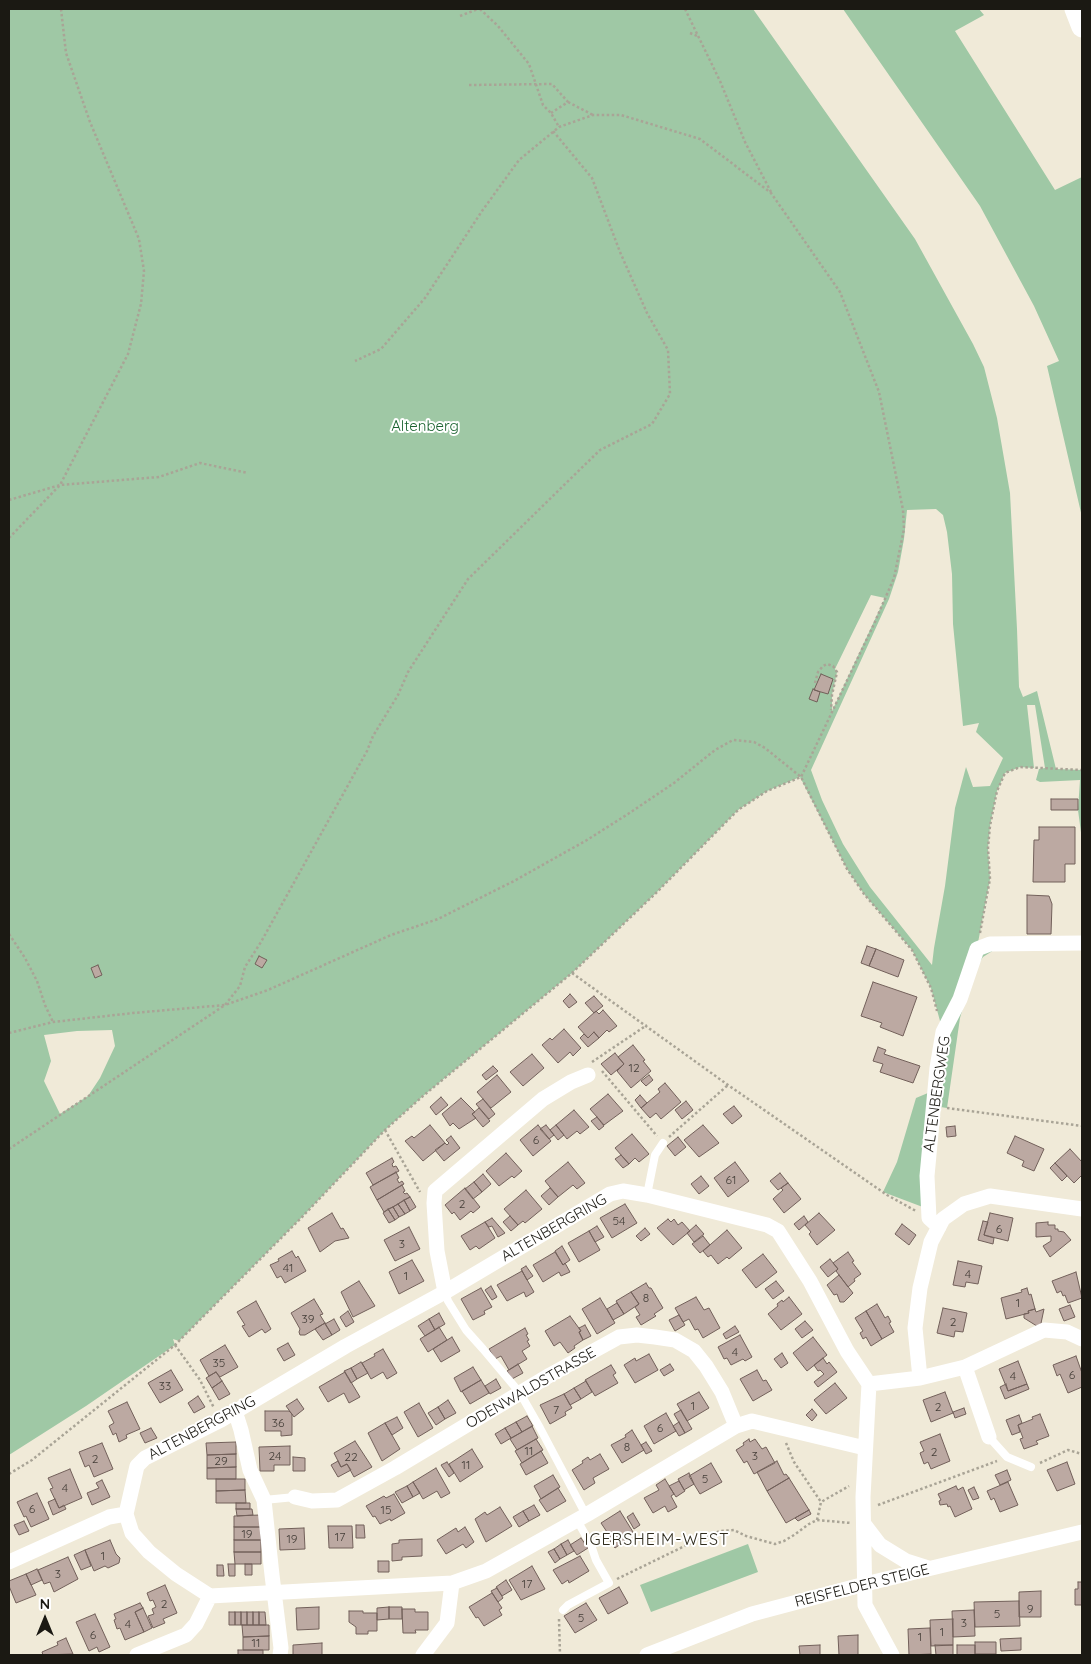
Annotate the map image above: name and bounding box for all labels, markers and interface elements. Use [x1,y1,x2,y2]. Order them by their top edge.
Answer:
park label: Altenberg [391,417,459,435]
street label: ALTENBERGWEG [920,1035,954,1153]
house number: 12 [628,1061,640,1075]
house number: 6 [533,1133,539,1147]
house number: 61 [726,1173,736,1187]
street label: ALTENBERGRING [498,1190,610,1266]
house number: 2 [459,1197,465,1211]
house number: 54 [613,1214,625,1228]
house number: 6 [996,1222,1002,1236]
house number: 3 [399,1237,405,1251]
house number: 41 [283,1261,293,1275]
house number: 4 [965,1267,971,1281]
house number: 1 [404,1269,408,1283]
house number: 8 [643,1291,649,1305]
house number: 1 [1016,1296,1020,1310]
house number: 39 [302,1312,314,1326]
house number: 2 [950,1315,956,1329]
street label: ODENWALDSTRASSE [463,1343,599,1433]
house number: 4 [732,1345,738,1359]
house number: 35 [213,1356,225,1370]
house number: 6 [1069,1368,1075,1382]
house number: 4 [1010,1369,1016,1383]
house number: 33 [159,1379,171,1393]
street label: ALTENBERGRING [145,1392,259,1464]
house number: 1 [691,1399,695,1413]
house number: 2 [935,1400,941,1414]
house number: 7 [553,1403,559,1417]
house number: 36 [272,1416,284,1430]
house number: 6 [657,1421,663,1435]
house number: 8 [624,1440,630,1454]
house number: 11 [525,1444,533,1458]
house number: 2 [931,1445,937,1459]
house number: 24 [269,1449,281,1463]
house number: 3 [752,1449,758,1463]
house number: 22 [344,1450,358,1464]
house number: 2 [92,1452,98,1466]
house number: 29 [214,1454,228,1468]
house number: 11 [462,1458,470,1472]
house number: 5 [702,1472,708,1486]
house number: 4 [62,1481,68,1495]
house number: 6 [29,1502,35,1516]
house number: 15 [381,1503,391,1517]
house number: 19 [241,1527,253,1541]
house number: 17 [335,1530,345,1544]
district label: IGERSHEIM-WEST [583,1530,731,1550]
house number: 19 [286,1532,298,1546]
house number: 1 [101,1549,105,1563]
street label: REISFELDER STEIGE [793,1561,931,1611]
house number: 3 [55,1567,61,1581]
house number: 17 [522,1577,532,1591]
north arrow [20,1594,70,1644]
text: N [40,1595,50,1613]
house number: 2 [161,1597,167,1611]
house number: 9 [1027,1602,1033,1616]
house number: 5 [994,1607,1000,1621]
house number: 5 [578,1611,584,1625]
house number: 3 [961,1616,967,1630]
house number: 4 [125,1617,131,1631]
house number: 1 [940,1625,944,1639]
house number: 6 [90,1628,96,1642]
house number: 1 [918,1630,922,1644]
house number: 11 [252,1636,260,1650]

